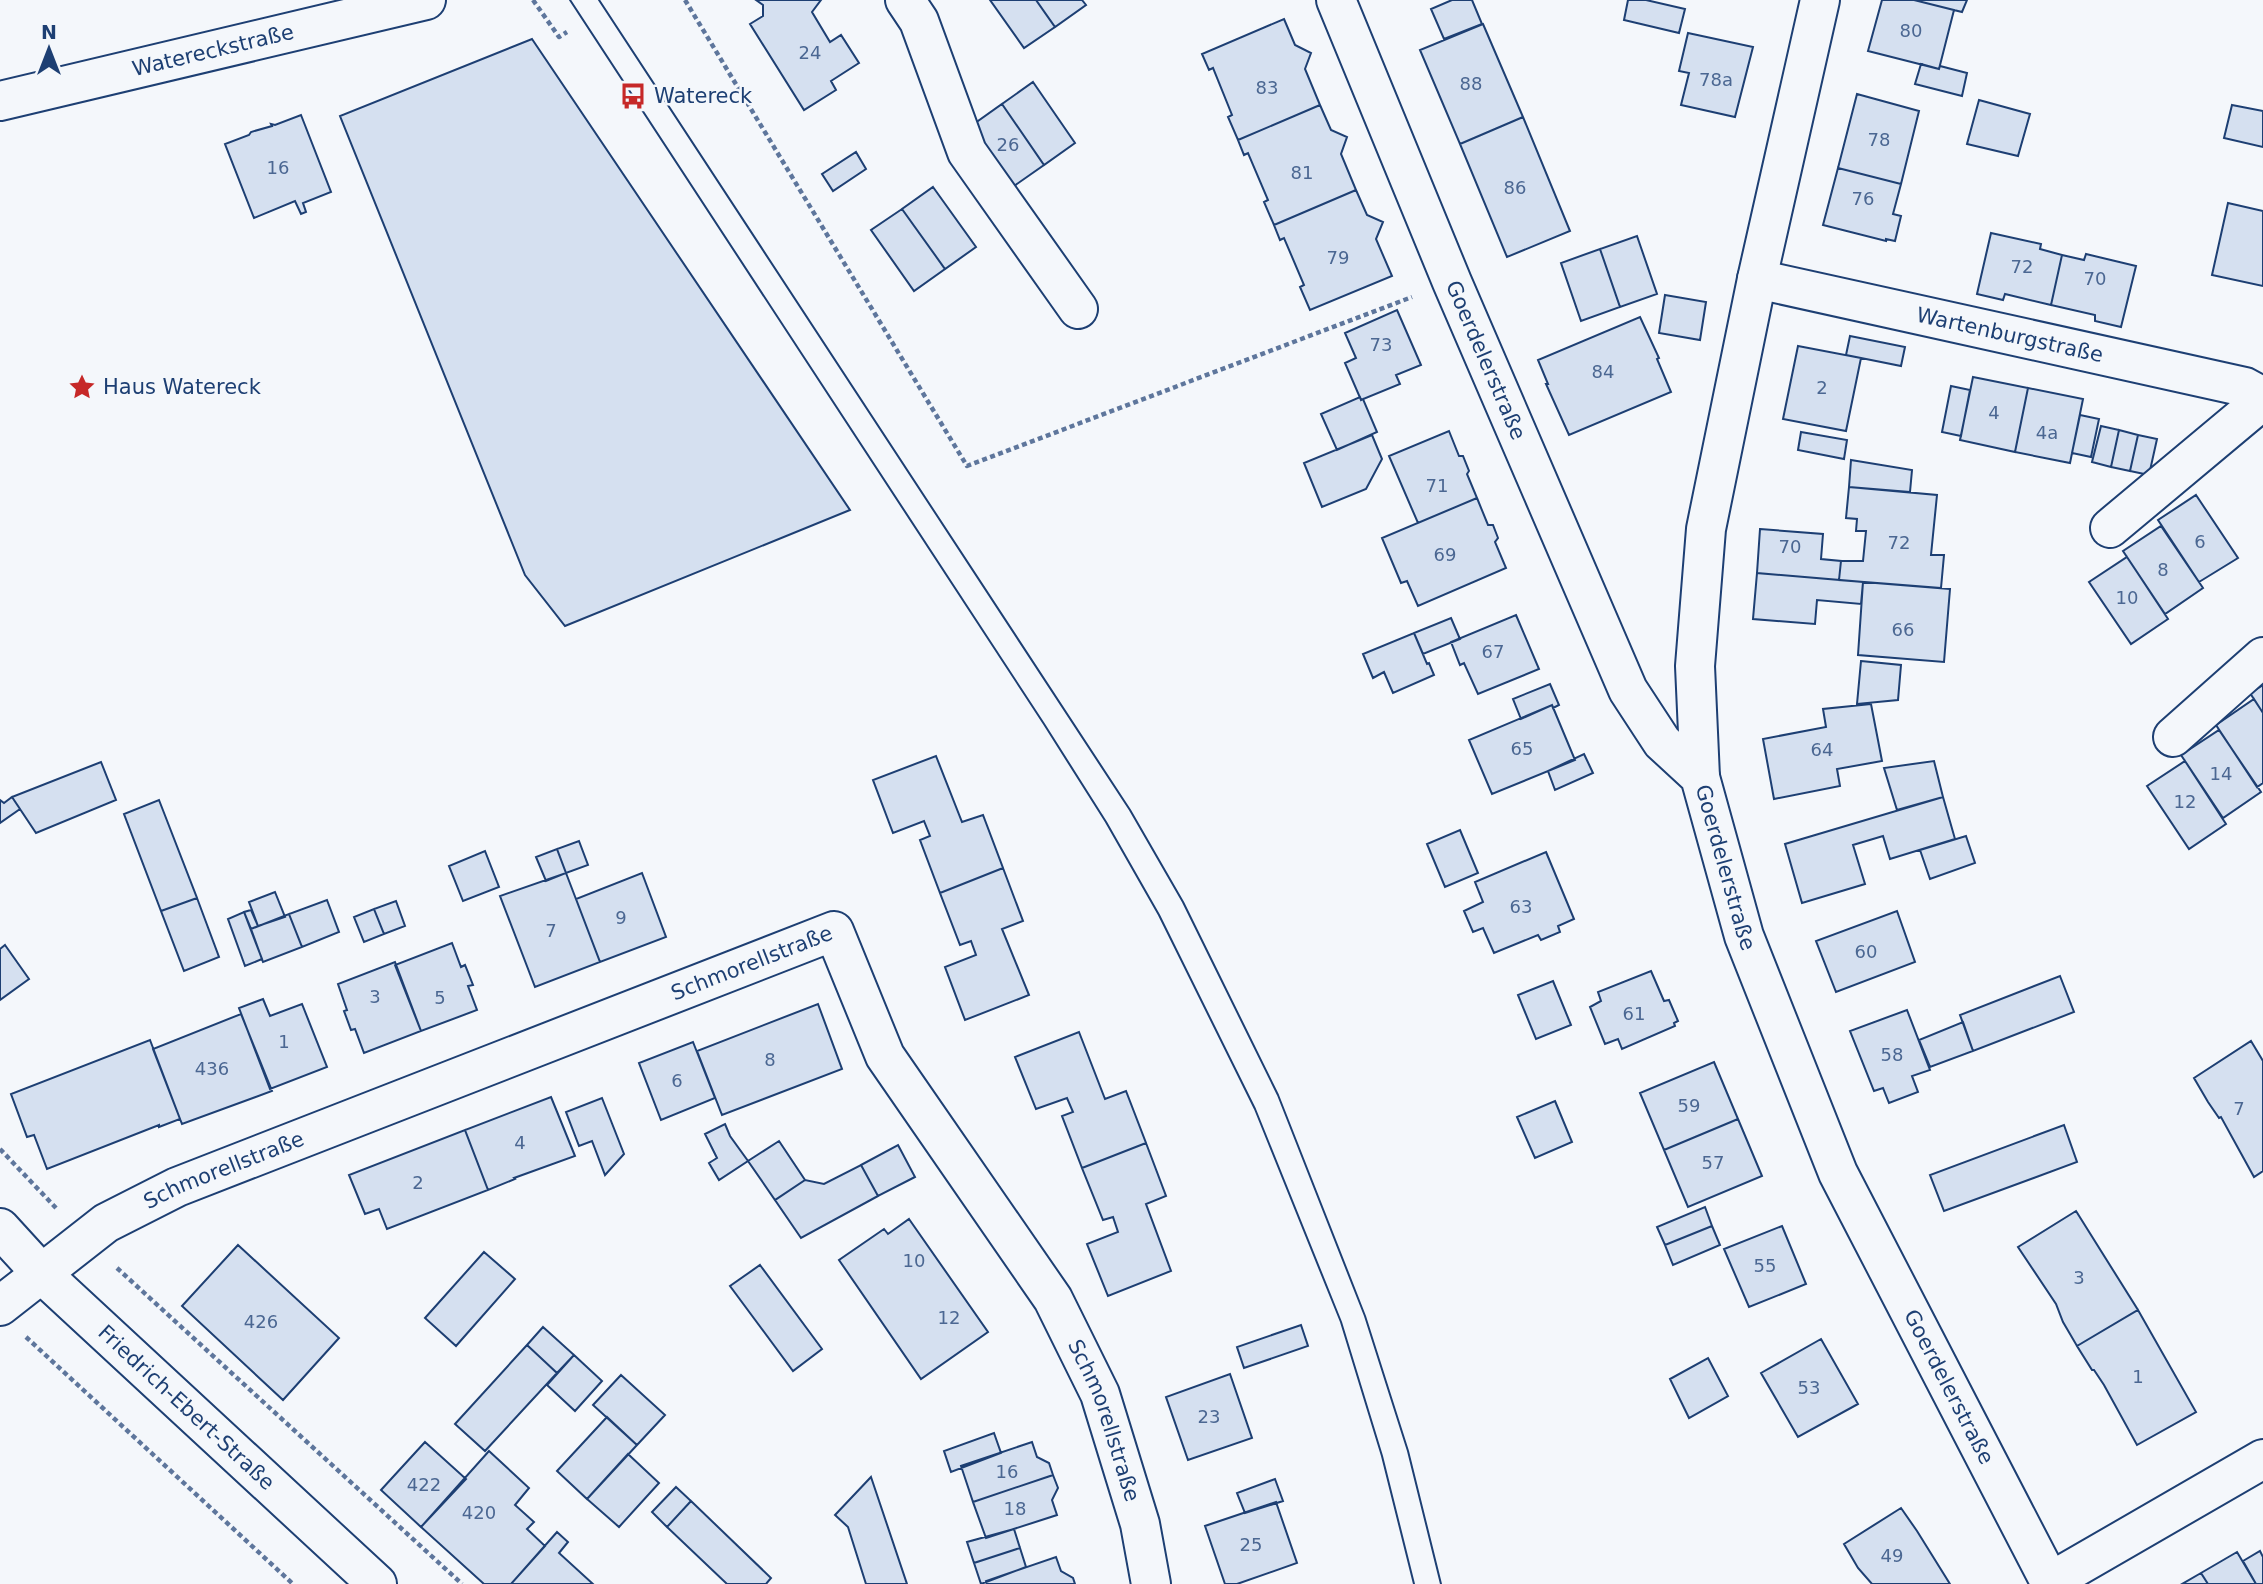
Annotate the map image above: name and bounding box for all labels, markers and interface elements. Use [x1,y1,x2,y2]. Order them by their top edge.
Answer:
north arrow [14,14,84,84]
street label: Watereckstraße [130,20,296,81]
house number: 80 [1900,20,1922,41]
text: N [41,21,57,43]
house number: 24 [799,42,821,63]
house number: 78a [1699,69,1733,90]
house number: 88 [1460,73,1482,94]
house number: 83 [1256,77,1278,98]
bus stop icon: Watereck [618,81,648,111]
place label: Watereck [654,84,753,108]
house number: 78 [1868,129,1890,150]
house number: 26 [997,134,1019,155]
house number: 16 [267,157,289,178]
house number: 81 [1291,162,1313,183]
house number: 86 [1504,177,1526,198]
house number: 76 [1852,188,1874,209]
house number: 79 [1327,247,1349,268]
house number: 72 [2011,256,2033,277]
house number: 70 [2084,268,2106,289]
street label: Goerdelerstraße [1441,277,1531,443]
street label: Wartenburgstraße [1914,303,2105,367]
house number: 73 [1370,334,1392,355]
house number: 84 [1592,361,1614,382]
place icon: Haus Watereck [67,372,97,402]
place label: Haus Watereck [103,375,262,399]
house number: 2 [1816,377,1828,398]
house number: 4 [1988,402,2000,423]
house number: 4a [2036,422,2058,443]
house number: 71 [1426,475,1448,496]
house number: 6 [2194,531,2206,552]
house number: 72 [1888,532,1910,553]
house number: 70 [1779,536,1801,557]
house number: 69 [1434,544,1456,565]
house number: 8 [2157,559,2169,580]
house number: 10 [2116,587,2138,608]
house number: 66 [1892,619,1914,640]
house number: 67 [1482,641,1504,662]
house number: 65 [1511,738,1533,759]
house number: 64 [1811,739,1833,760]
house number: 14 [2210,763,2232,784]
street label: Goerdelerstraße [1691,782,1760,954]
house number: 12 [2174,791,2196,812]
house number: 63 [1510,896,1532,917]
house number: 9 [615,907,627,928]
house number: 7 [545,920,557,941]
street label: Schmorellstraße [668,921,836,1005]
house number: 60 [1855,941,1877,962]
house number: 3 [369,986,381,1007]
house number: 5 [434,987,446,1008]
house number: 61 [1623,1003,1645,1024]
house number: 1 [278,1031,290,1052]
house number: 58 [1881,1044,1903,1065]
house number: 8 [764,1049,776,1070]
house number: 436 [195,1058,229,1079]
house number: 6 [671,1070,683,1091]
house number: 59 [1678,1095,1700,1116]
house number: 7 [2233,1098,2245,1119]
street label: Schmorellstraße [140,1127,307,1214]
house number: 4 [514,1132,526,1153]
house number: 57 [1702,1152,1724,1173]
house number: 2 [412,1172,424,1193]
house number: 10 [903,1250,925,1271]
house number: 55 [1754,1255,1776,1276]
house number: 3 [2073,1267,2085,1288]
street label: Goerdelerstraße [1899,1306,1999,1468]
house number: 12 [938,1307,960,1328]
house number: 426 [244,1311,278,1332]
street label: Friedrich-Ebert-Straße [93,1320,279,1495]
street label: Schmorellstraße [1063,1335,1144,1504]
house number: 1 [2132,1366,2144,1387]
house number: 53 [1798,1377,1820,1398]
house number: 23 [1198,1406,1220,1427]
house number: 16 [996,1461,1018,1482]
house number: 422 [407,1474,441,1495]
house number: 18 [1004,1498,1026,1519]
house number: 420 [462,1502,496,1523]
house number: 25 [1240,1534,1262,1555]
house number: 49 [1881,1545,1903,1566]

